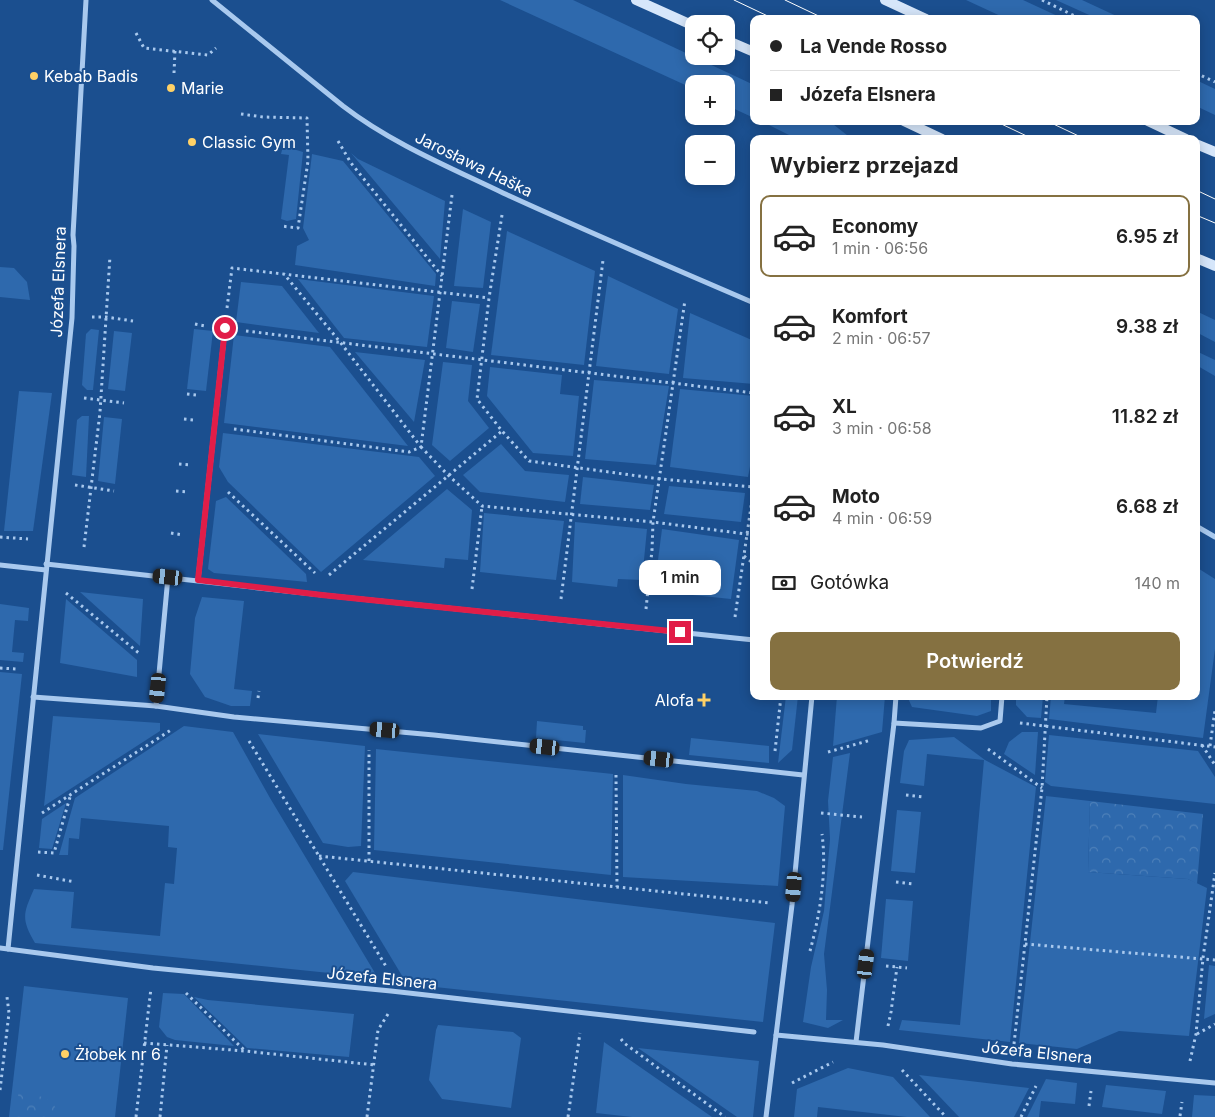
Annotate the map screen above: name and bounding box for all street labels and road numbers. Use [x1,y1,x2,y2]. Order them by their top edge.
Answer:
street label: Jarosława Haška [412,127,536,201]
street label: Józefa Elsnera [46,226,70,338]
street label: Józefa Elsnera [326,962,438,994]
street label: Józefa Elsnera [981,1036,1093,1068]

